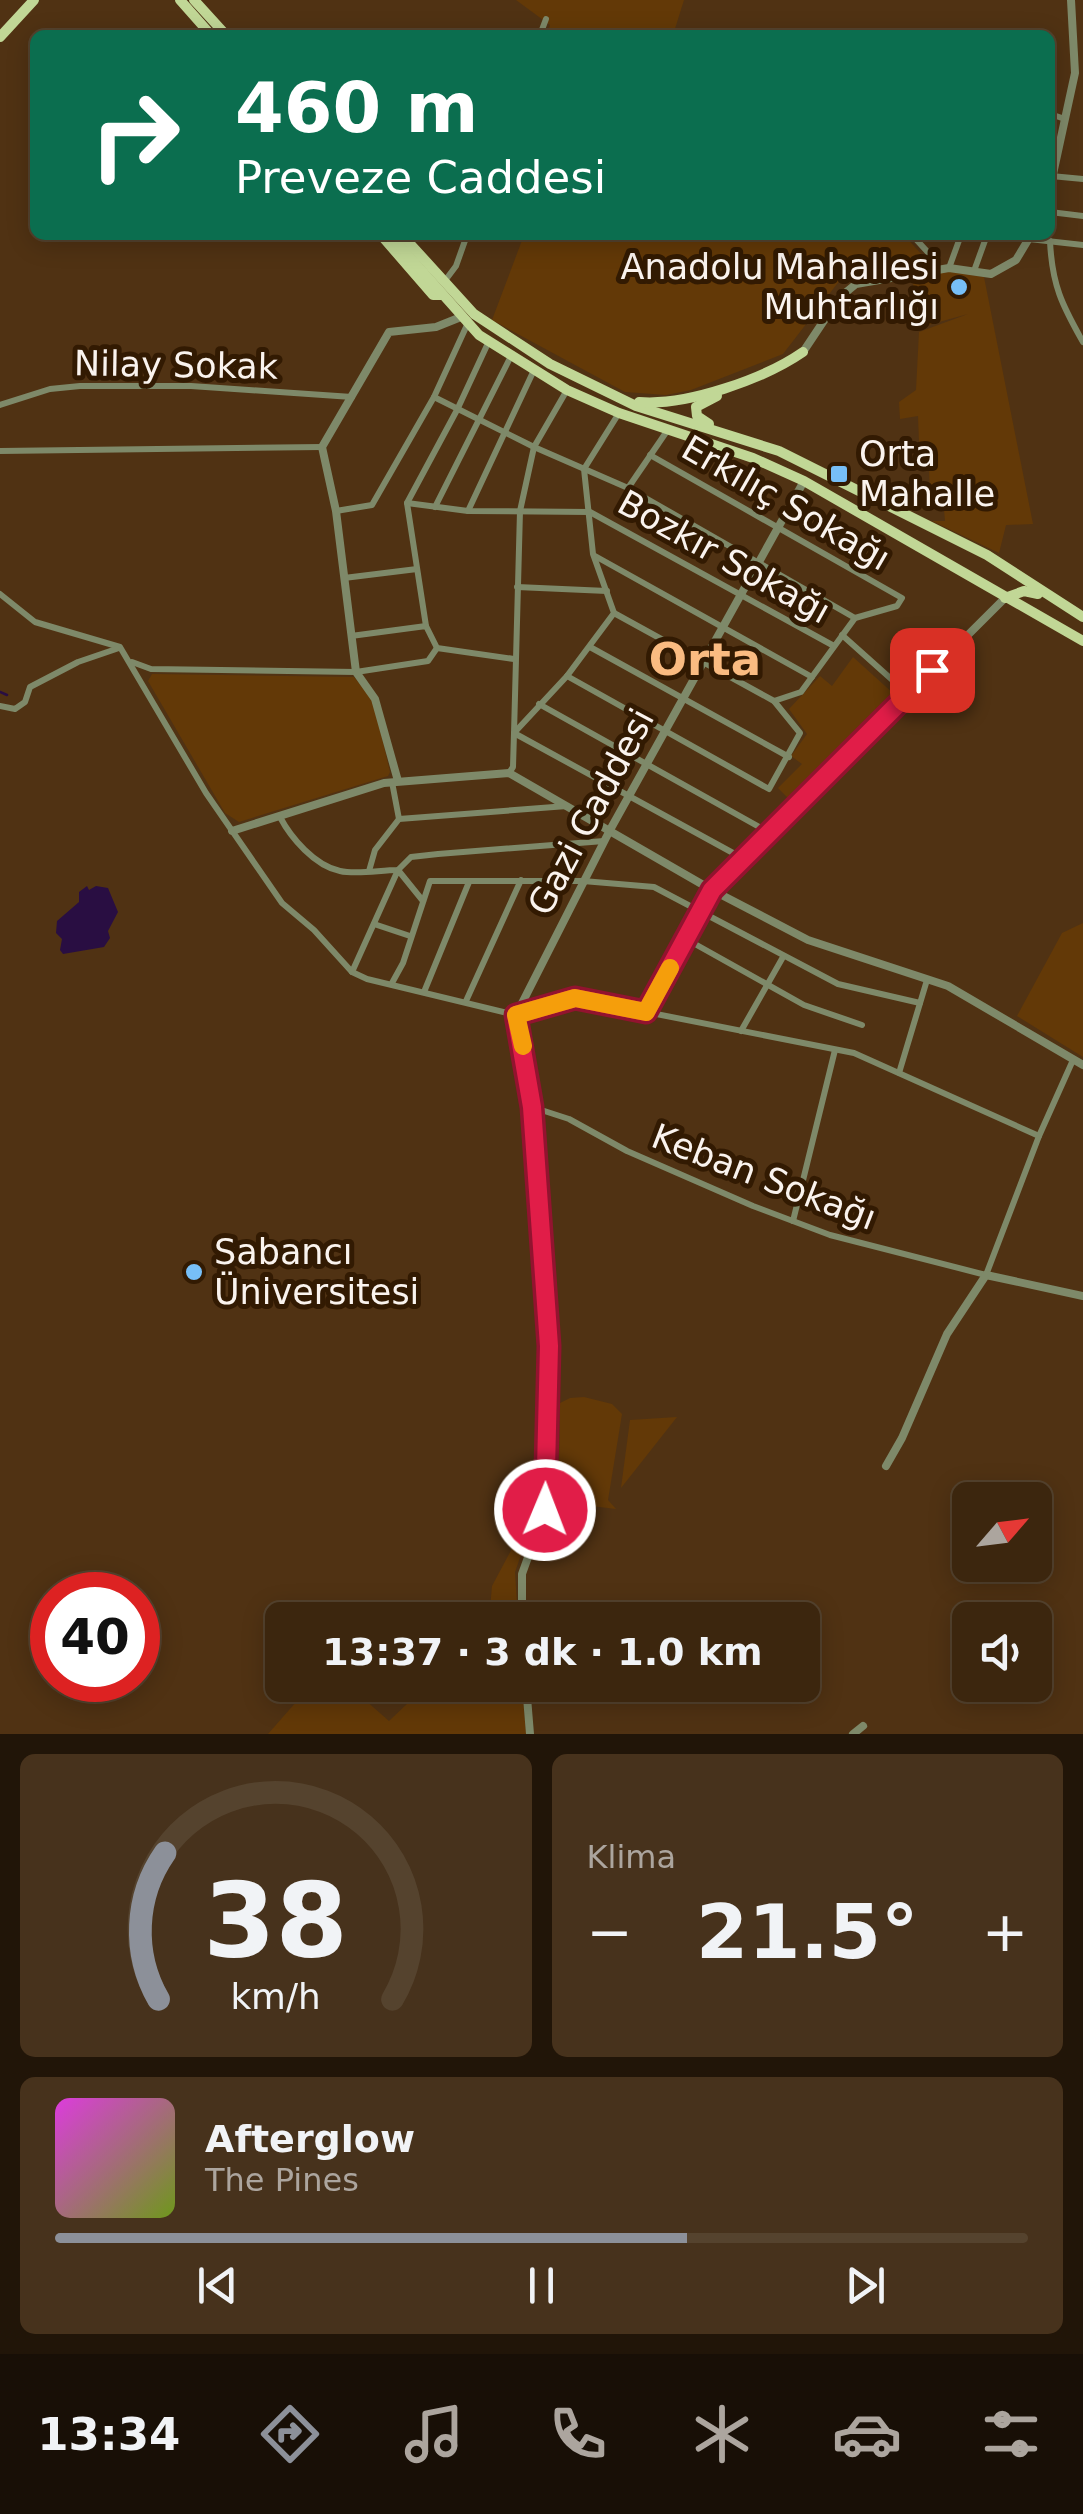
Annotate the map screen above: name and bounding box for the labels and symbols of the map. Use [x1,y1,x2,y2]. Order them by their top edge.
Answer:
place label: Anadolu Mahallesi Muhtarlığı [621,247,939,327]
marker: Anadolu Mahallesi Muhtarlığı [948,276,970,298]
street label: Nilay Sokak [74,343,279,387]
street label: Erkılıç Sokağı [675,427,897,579]
place label: Orta Mahalle [859,434,995,514]
marker: Orta Mahalle [828,463,850,485]
street label: Bozkır Sokağı [611,482,837,632]
pin [890,628,975,713]
district label: Orta [649,633,761,686]
street label: Gazi Caddesi [520,702,662,922]
street label: Keban Sokağı [646,1116,882,1238]
place label: Sabancı Üniversitesi [214,1232,419,1312]
marker: Sabancı Üniversitesi [183,1261,205,1283]
position arrow [493,1458,597,1562]
north arrow [952,1482,1052,1582]
speed limit sign: 40 [30,1572,160,1702]

